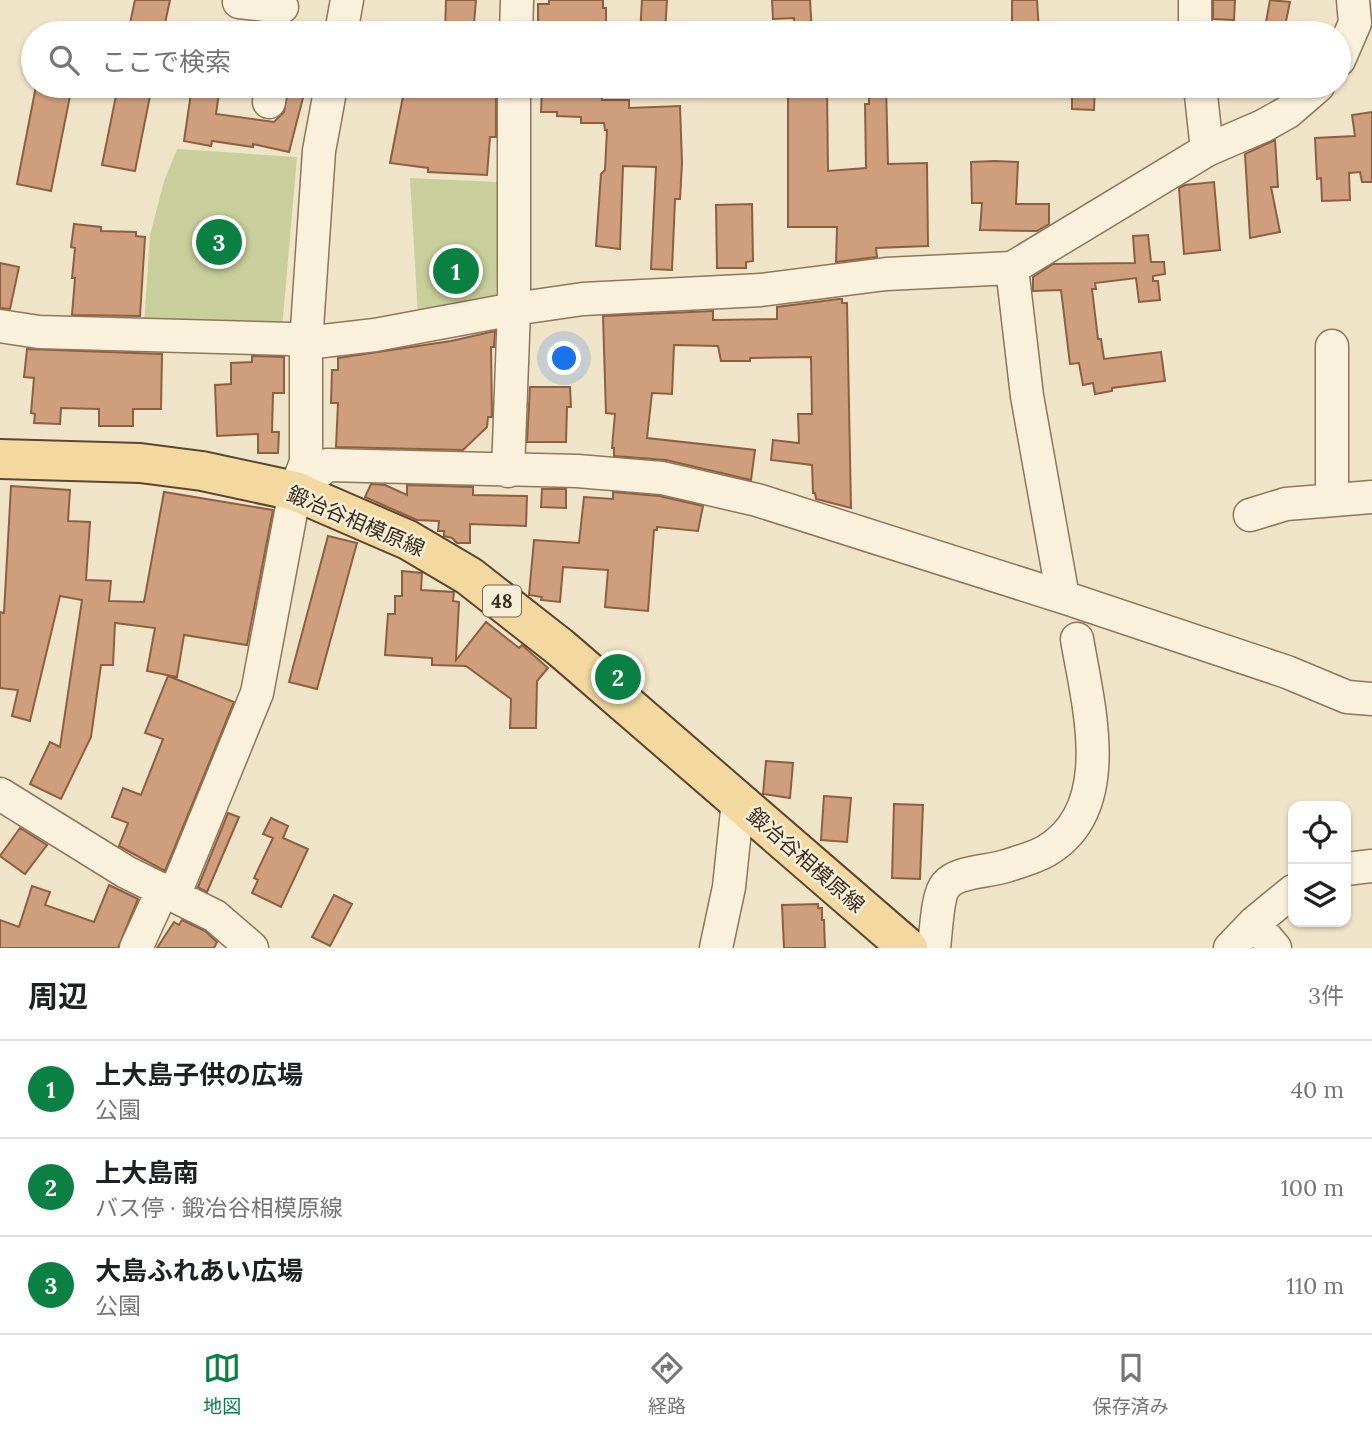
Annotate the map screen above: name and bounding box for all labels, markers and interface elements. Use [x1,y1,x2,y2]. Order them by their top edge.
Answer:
search box [21,21,1351,98]
icon: search [45,41,83,79]
text: ここで検索 [101,45,231,78]
pin: 3 [196,216,242,268]
pin: 1 [433,245,479,297]
your location [547,341,581,375]
street label: 鍛冶谷相模原線 [283,480,429,562]
road number: 48 [483,586,521,616]
pin: 2 [595,651,641,703]
map controls [1288,801,1351,927]
button: locate [1288,801,1351,864]
street label: 鍛冶谷相模原線 [742,802,870,918]
button: layers [1288,864,1351,927]
text: 周辺 [28,977,88,1015]
text: 3件 [1308,981,1344,1010]
text: 上大島子供の広場 [95,1058,303,1091]
text: 1 [46,1075,56,1104]
text: 40 m [1291,1075,1344,1104]
text: 公園 [95,1095,141,1124]
text: 上大島南 [95,1156,199,1189]
text: 2 [45,1173,57,1202]
text: 100 m [1280,1173,1344,1202]
text: バス停 · 鍛冶谷相模原線 [95,1193,343,1222]
text: 大島ふれあい広場 [95,1254,303,1287]
text: 3 [45,1271,57,1300]
text: 110 m [1286,1271,1344,1300]
text: 公園 [95,1291,141,1320]
tab: 地図 [203,1349,241,1418]
tab: 経路 [648,1349,686,1418]
tab: 保存済み [1093,1349,1169,1418]

